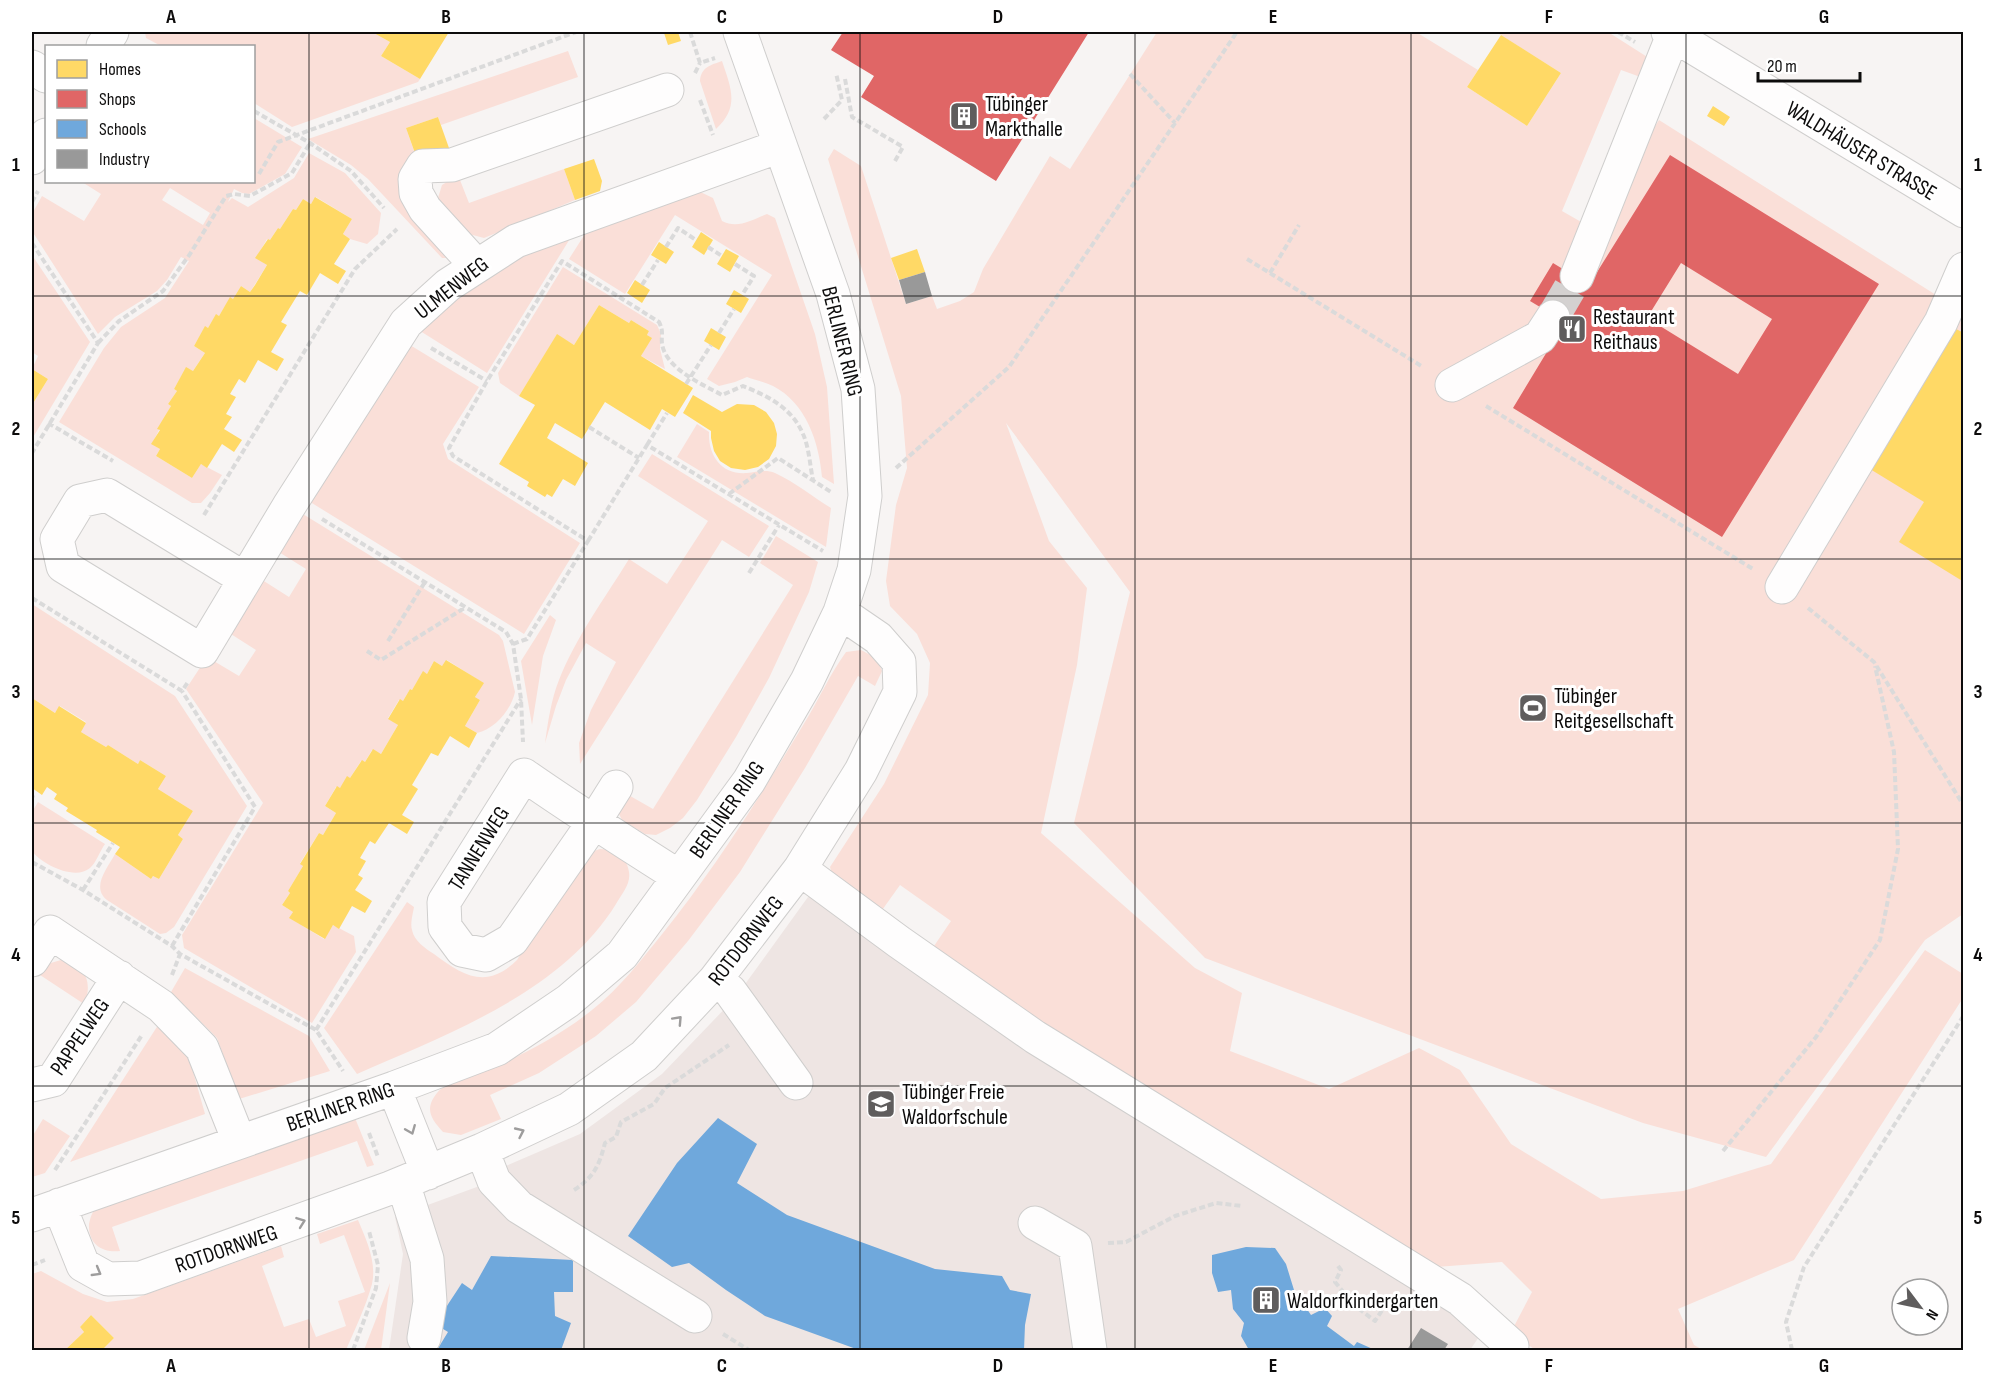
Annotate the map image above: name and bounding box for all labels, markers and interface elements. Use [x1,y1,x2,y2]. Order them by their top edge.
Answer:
text: A [165,5,176,29]
text: B [441,5,451,29]
text: C [717,5,727,29]
text: D [993,5,1003,29]
text: E [1269,5,1277,29]
text: F [1545,5,1553,29]
text: G [1819,5,1829,29]
legend [45,45,255,183]
scale bar [1758,45,1860,83]
text: 20 m [1767,56,1797,77]
text: Homes [99,59,141,80]
text: Shops [99,89,136,110]
place label: Tübinger Markthalle [985,91,1063,143]
street label: WALDHÄUSER STRASSE [1781,96,1941,207]
building icon: Tübinger Markthalle [948,100,980,132]
text: Schools [99,119,146,140]
text: Industry [99,149,150,170]
text: 1 [12,153,20,177]
text: 1 [1974,153,1982,177]
street label: ULMENWEG [410,251,494,325]
street label: BERLINER RING [815,284,868,399]
place label: Restaurant Reithaus [1593,304,1675,356]
restaurant icon: Restaurant Reithaus [1556,313,1588,345]
text: 2 [12,417,20,441]
text: 2 [1974,417,1982,441]
text: 3 [12,680,21,704]
text: 3 [1974,680,1983,704]
place label: Tübinger Reitgesellschaft [1554,683,1674,735]
sports icon: Tübinger Reitgesellschaft [1517,692,1549,724]
street label: BERLINER RING [684,756,771,864]
street label: TANNENWEG [443,802,516,896]
street label: ROTDORNWEG [703,891,790,991]
text: 4 [11,943,21,967]
text: 4 [1973,943,1983,967]
street label: PAPPELWEG [45,993,116,1081]
one-way arrow [670,1016,681,1027]
street label: BERLINER RING [283,1076,398,1138]
place label: Tübinger Freie Waldorfschule [902,1079,1008,1131]
school or university icon: Tübinger Freie Waldorfschule [865,1088,897,1120]
one-way arrow [404,1124,416,1135]
one-way arrow [514,1127,525,1139]
text: 5 [12,1206,21,1230]
text: 5 [1974,1206,1983,1230]
one-way arrow [295,1216,306,1229]
street label: ROTDORNWEG [172,1219,281,1280]
one-way arrow [90,1265,101,1277]
north arrow [1890,1277,1950,1337]
building icon: Waldorfkindergarten [1250,1284,1282,1316]
place label: Waldorfkindergarten [1287,1288,1439,1315]
text: N [1921,1305,1942,1323]
text: A [165,1354,176,1378]
text: B [441,1354,451,1378]
text: C [717,1354,727,1378]
text: D [993,1354,1003,1378]
text: E [1269,1354,1277,1378]
text: F [1545,1354,1553,1378]
text: G [1819,1354,1829,1378]

